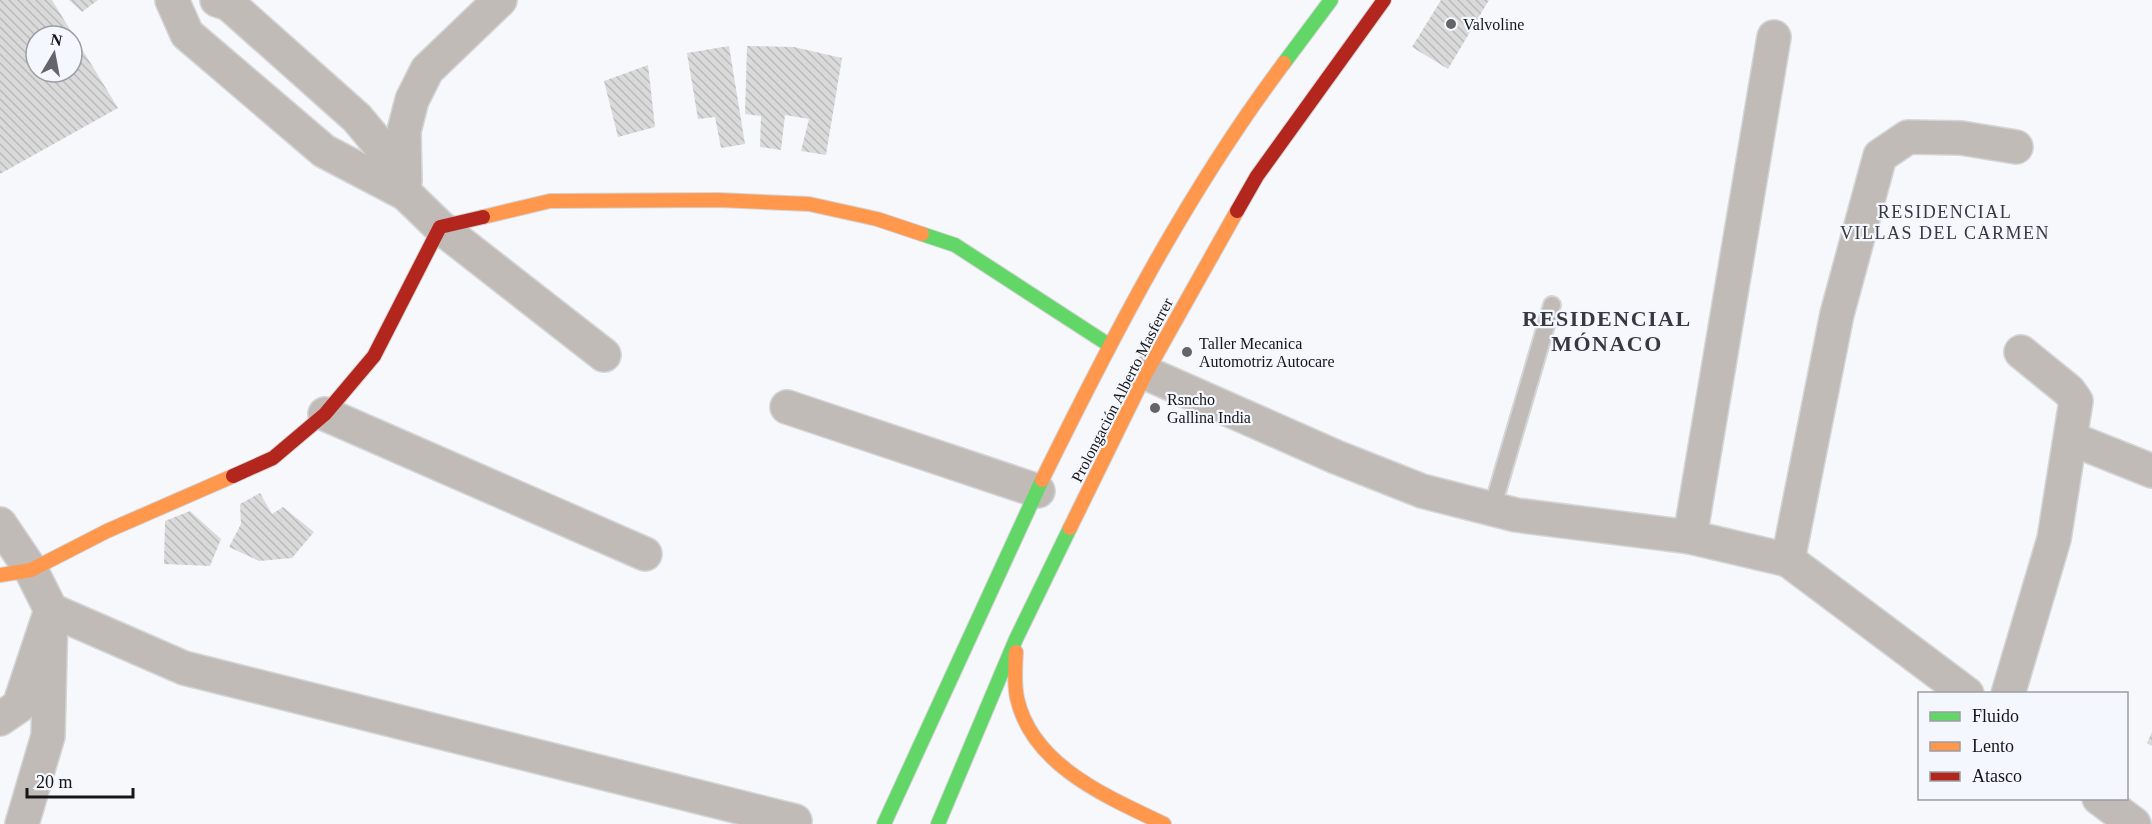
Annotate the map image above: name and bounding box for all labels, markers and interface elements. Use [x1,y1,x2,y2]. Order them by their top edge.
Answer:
place label: Valvoline [1463,16,1524,33]
marker: Valvoline [1444,17,1458,31]
north arrow [24,24,84,84]
text: N [49,30,64,49]
district label: RESIDENCIAL VILLAS DEL CARMEN [1840,202,2050,243]
street label: Prolongación Alberto Masferrer [1068,294,1177,485]
district label: RESIDENCIAL MÓNACO [1522,306,1692,356]
place label: Taller Mecanica Automotriz Autocare [1199,335,1335,370]
marker: Taller Mecanica Automotriz Autocare [1180,345,1194,359]
place label: Rsncho Gallina India [1167,391,1251,426]
marker: Rsncho Gallina India [1148,401,1162,415]
legend [1918,692,2128,800]
text: Fluido [1972,706,2019,726]
text: Lento [1972,736,2014,756]
scale bar [27,761,134,799]
text: Atasco [1972,766,2022,786]
text: 20 m [36,772,73,792]

